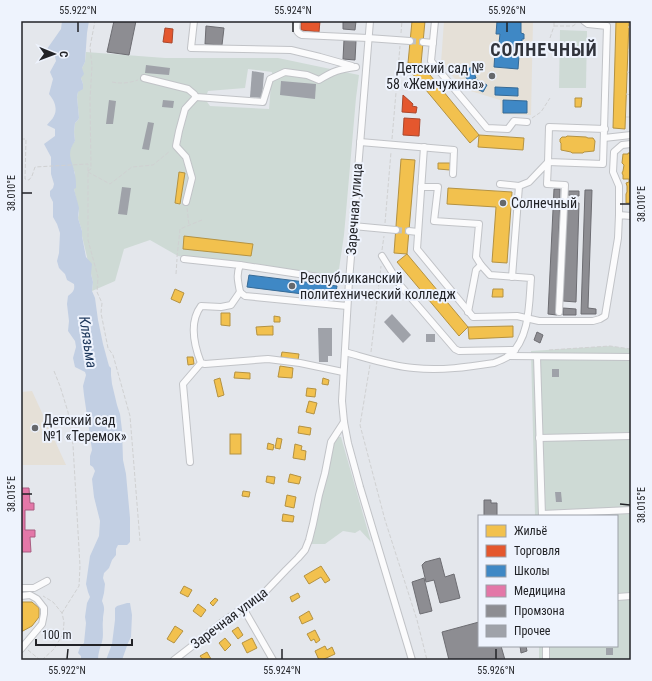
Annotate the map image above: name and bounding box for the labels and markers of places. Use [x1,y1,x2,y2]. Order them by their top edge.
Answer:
place label: Детский сад № 58 «Жемчужина» [386,60,484,92]
marker: Детский сад № 58 «Жемчужина» [487,71,497,81]
place label: Солнечный [511,195,577,211]
marker: Солнечный [498,198,508,208]
place label: Республиканский политехнический колледж [300,270,456,302]
marker: Республиканский политехнический колледж [287,281,297,291]
place label: Детский сад №1 «Теремок» [43,412,127,444]
marker: Детский сад №1 «Теремок» [30,423,40,433]

